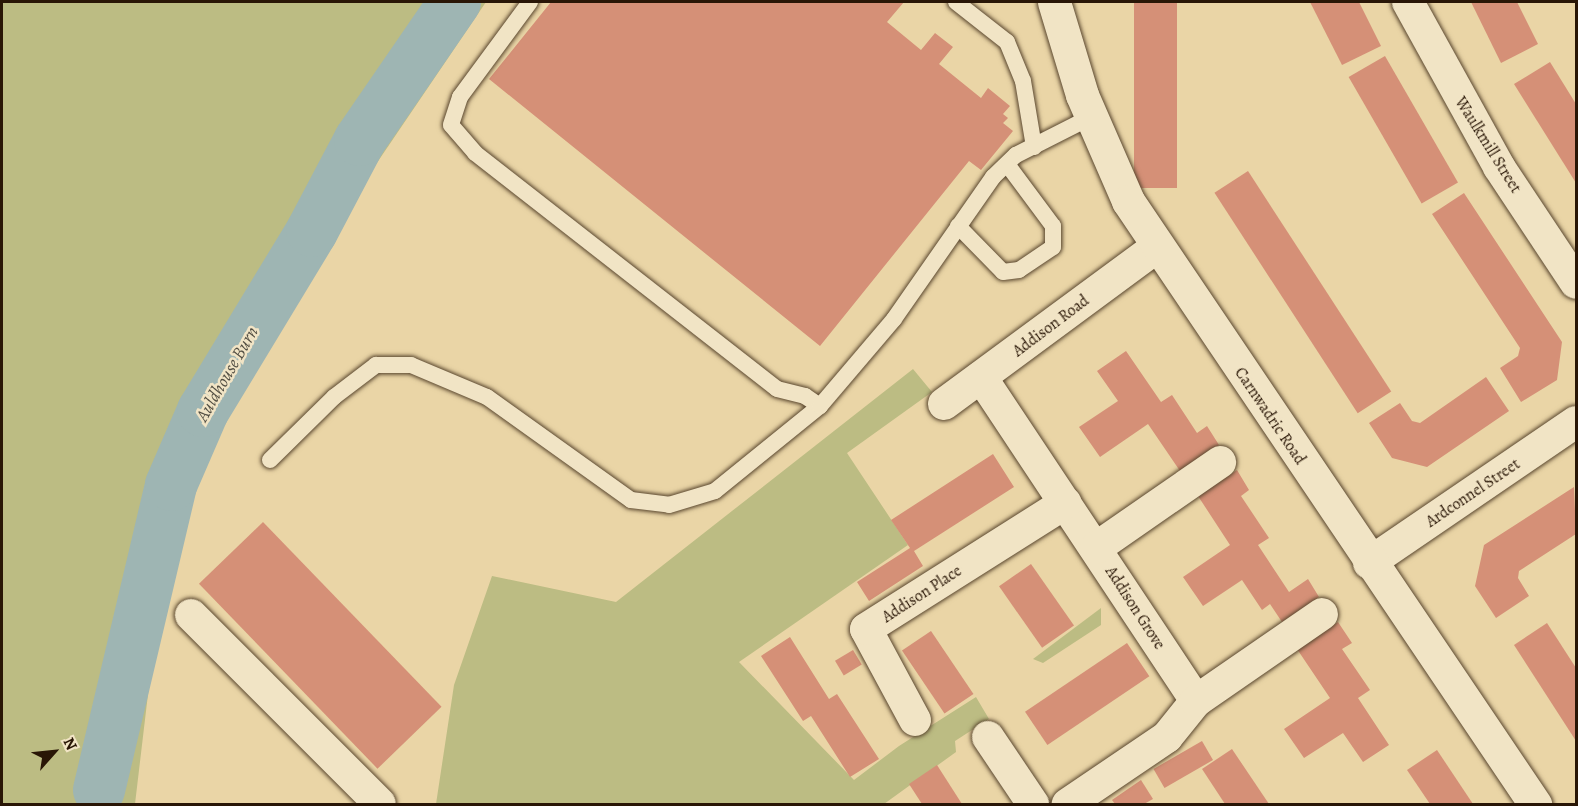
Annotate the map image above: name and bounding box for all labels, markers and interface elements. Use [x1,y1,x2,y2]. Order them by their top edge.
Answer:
street label: Waulkmill Street [1451,93,1525,197]
street label: Addison Road [1009,291,1093,361]
water label: Auldhouse Burn [191,323,263,425]
street label: Carnwadric Road [1230,364,1310,468]
street label: Ardconnel Street [1422,455,1524,531]
street label: Addison Place [879,561,965,627]
street label: Addison Grove [1101,563,1169,653]
north arrow [24,722,84,782]
text: N [58,734,82,754]

